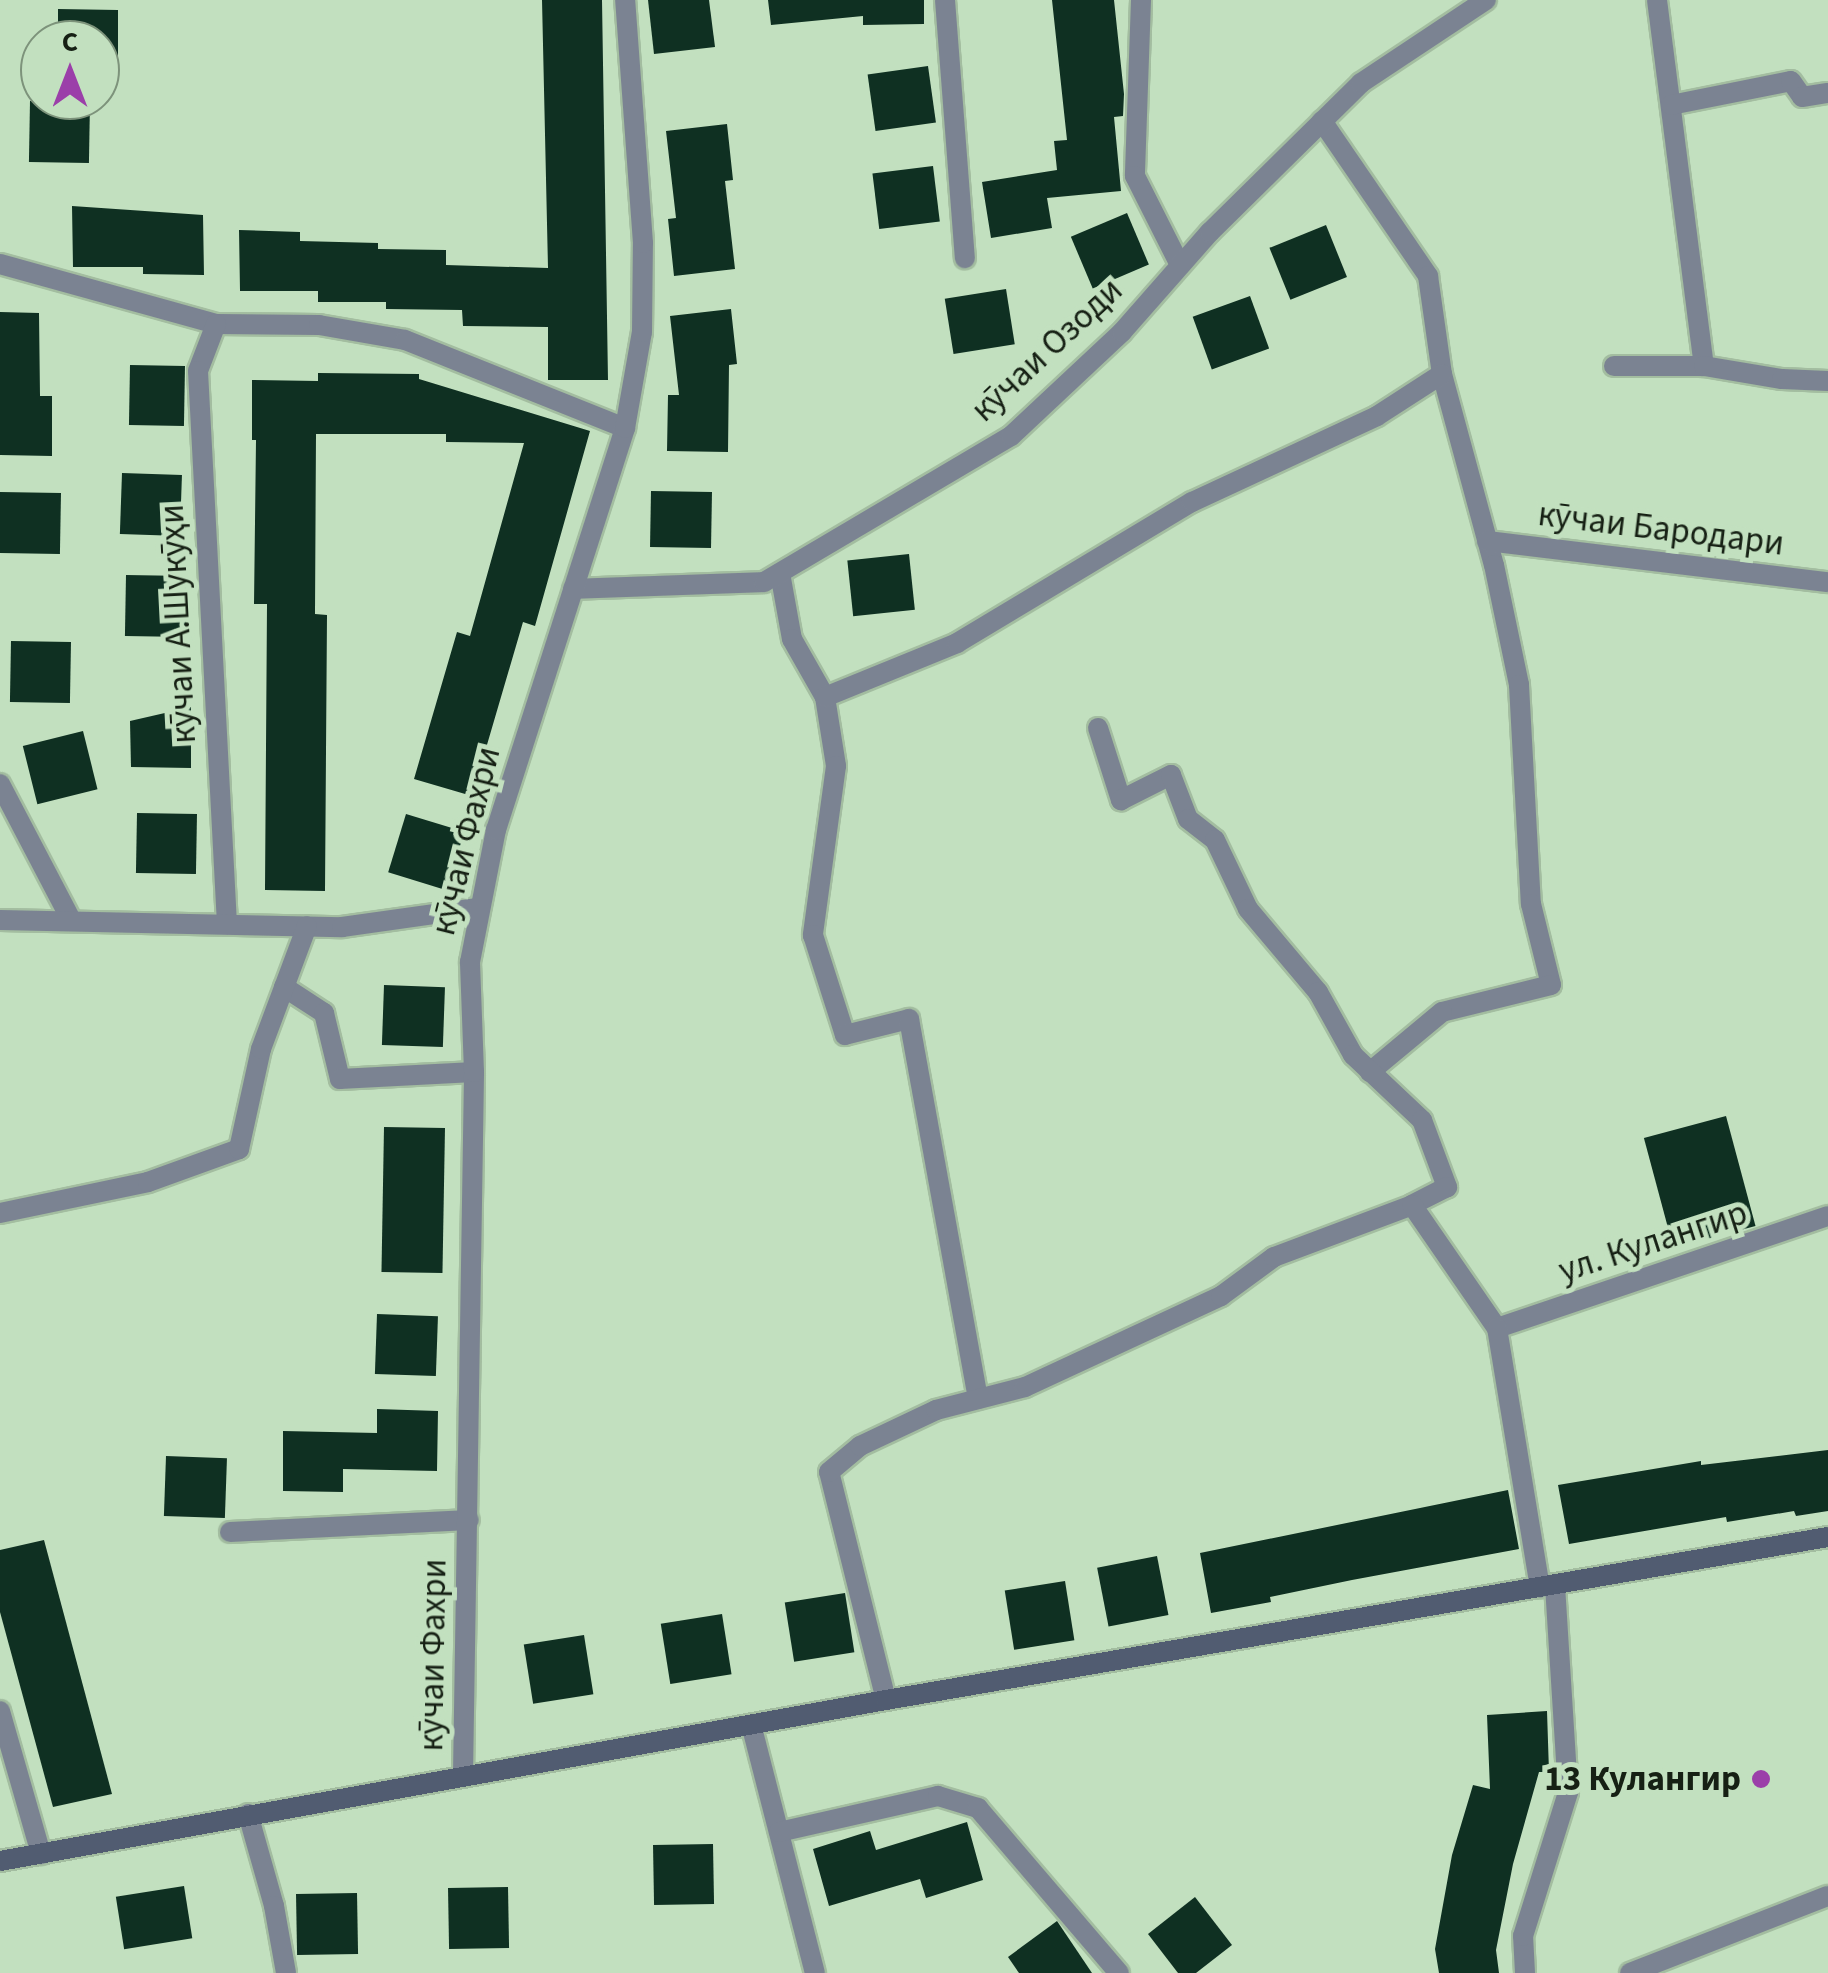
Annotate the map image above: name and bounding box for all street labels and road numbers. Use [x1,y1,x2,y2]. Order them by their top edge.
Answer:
street label: кӯчаи Озоди [963,269,1131,431]
street label: кӯчаи Бародари [1536,493,1786,565]
street label: кӯчаи А.Шукӯҳи [151,503,205,745]
street label: кӯчаи Фахри [422,742,510,940]
street label: ул. Кулангир [1553,1192,1753,1292]
street label: кӯчаи Фахри [410,1558,456,1752]

